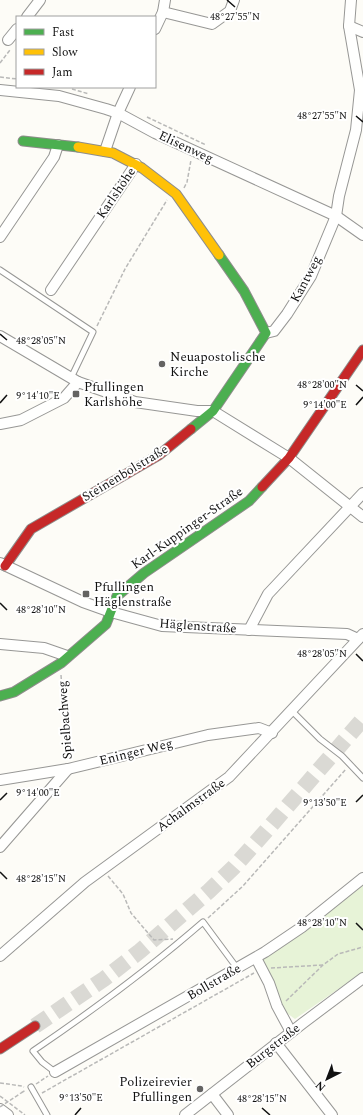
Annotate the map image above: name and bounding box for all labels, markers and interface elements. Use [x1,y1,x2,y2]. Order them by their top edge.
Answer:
text: 48°27'55"N [210,9,260,25]
legend [16,16,156,88]
text: Fast [52,23,74,42]
text: Slow [52,43,78,62]
text: Jam [52,63,73,82]
text: 48°27'55"N [297,108,347,124]
street label: Elisenweg [155,125,217,169]
street label: Karlshöhe [91,163,141,223]
street label: Kantweg [285,252,327,306]
text: 48°28'05"N [16,333,66,349]
place label: Neuapostolische Kirche [170,347,266,382]
marker: Neuapostolische Kirche [157,359,167,369]
place label: Pfullingen Karlshöhe [84,377,144,412]
text: 48°28'00"N [297,377,347,393]
text: 9°14'10"E [16,388,60,404]
marker: Pfullingen Karlshöhe [71,389,81,399]
text: 9°14'00"E [303,397,347,413]
street label: Steinenbolstraße [78,439,172,507]
street label: Karl-Kuppinger-Straße [127,482,247,574]
place label: Pfullingen Häglenstraße [94,577,171,612]
marker: Pfullingen Häglenstraße [81,589,91,599]
text: 48°28'10"N [16,602,66,618]
street label: Häglenstraße [159,613,237,639]
text: 48°28'05"N [297,646,347,662]
street label: Spielbachweg [52,680,78,760]
street label: Eninger Weg [97,733,175,771]
street label: Achalmstraße [153,773,229,837]
text: 9°14'00"E [16,785,60,801]
text: 9°13'50"E [303,795,347,811]
text: 48°28'15"N [16,871,66,887]
text: 48°28'10"N [297,915,347,931]
street label: Bollstraße [183,958,245,1006]
street label: Burgstraße [242,1018,304,1074]
north arrow [307,1059,347,1099]
place label: Polizeirevier Pfullingen [119,1072,192,1107]
text: N [312,1077,330,1095]
marker: Polizeirevier Pfullingen [195,1084,205,1094]
text: 9°13'50"E [59,1090,103,1106]
text: 48°28'15"N [237,1091,287,1107]

